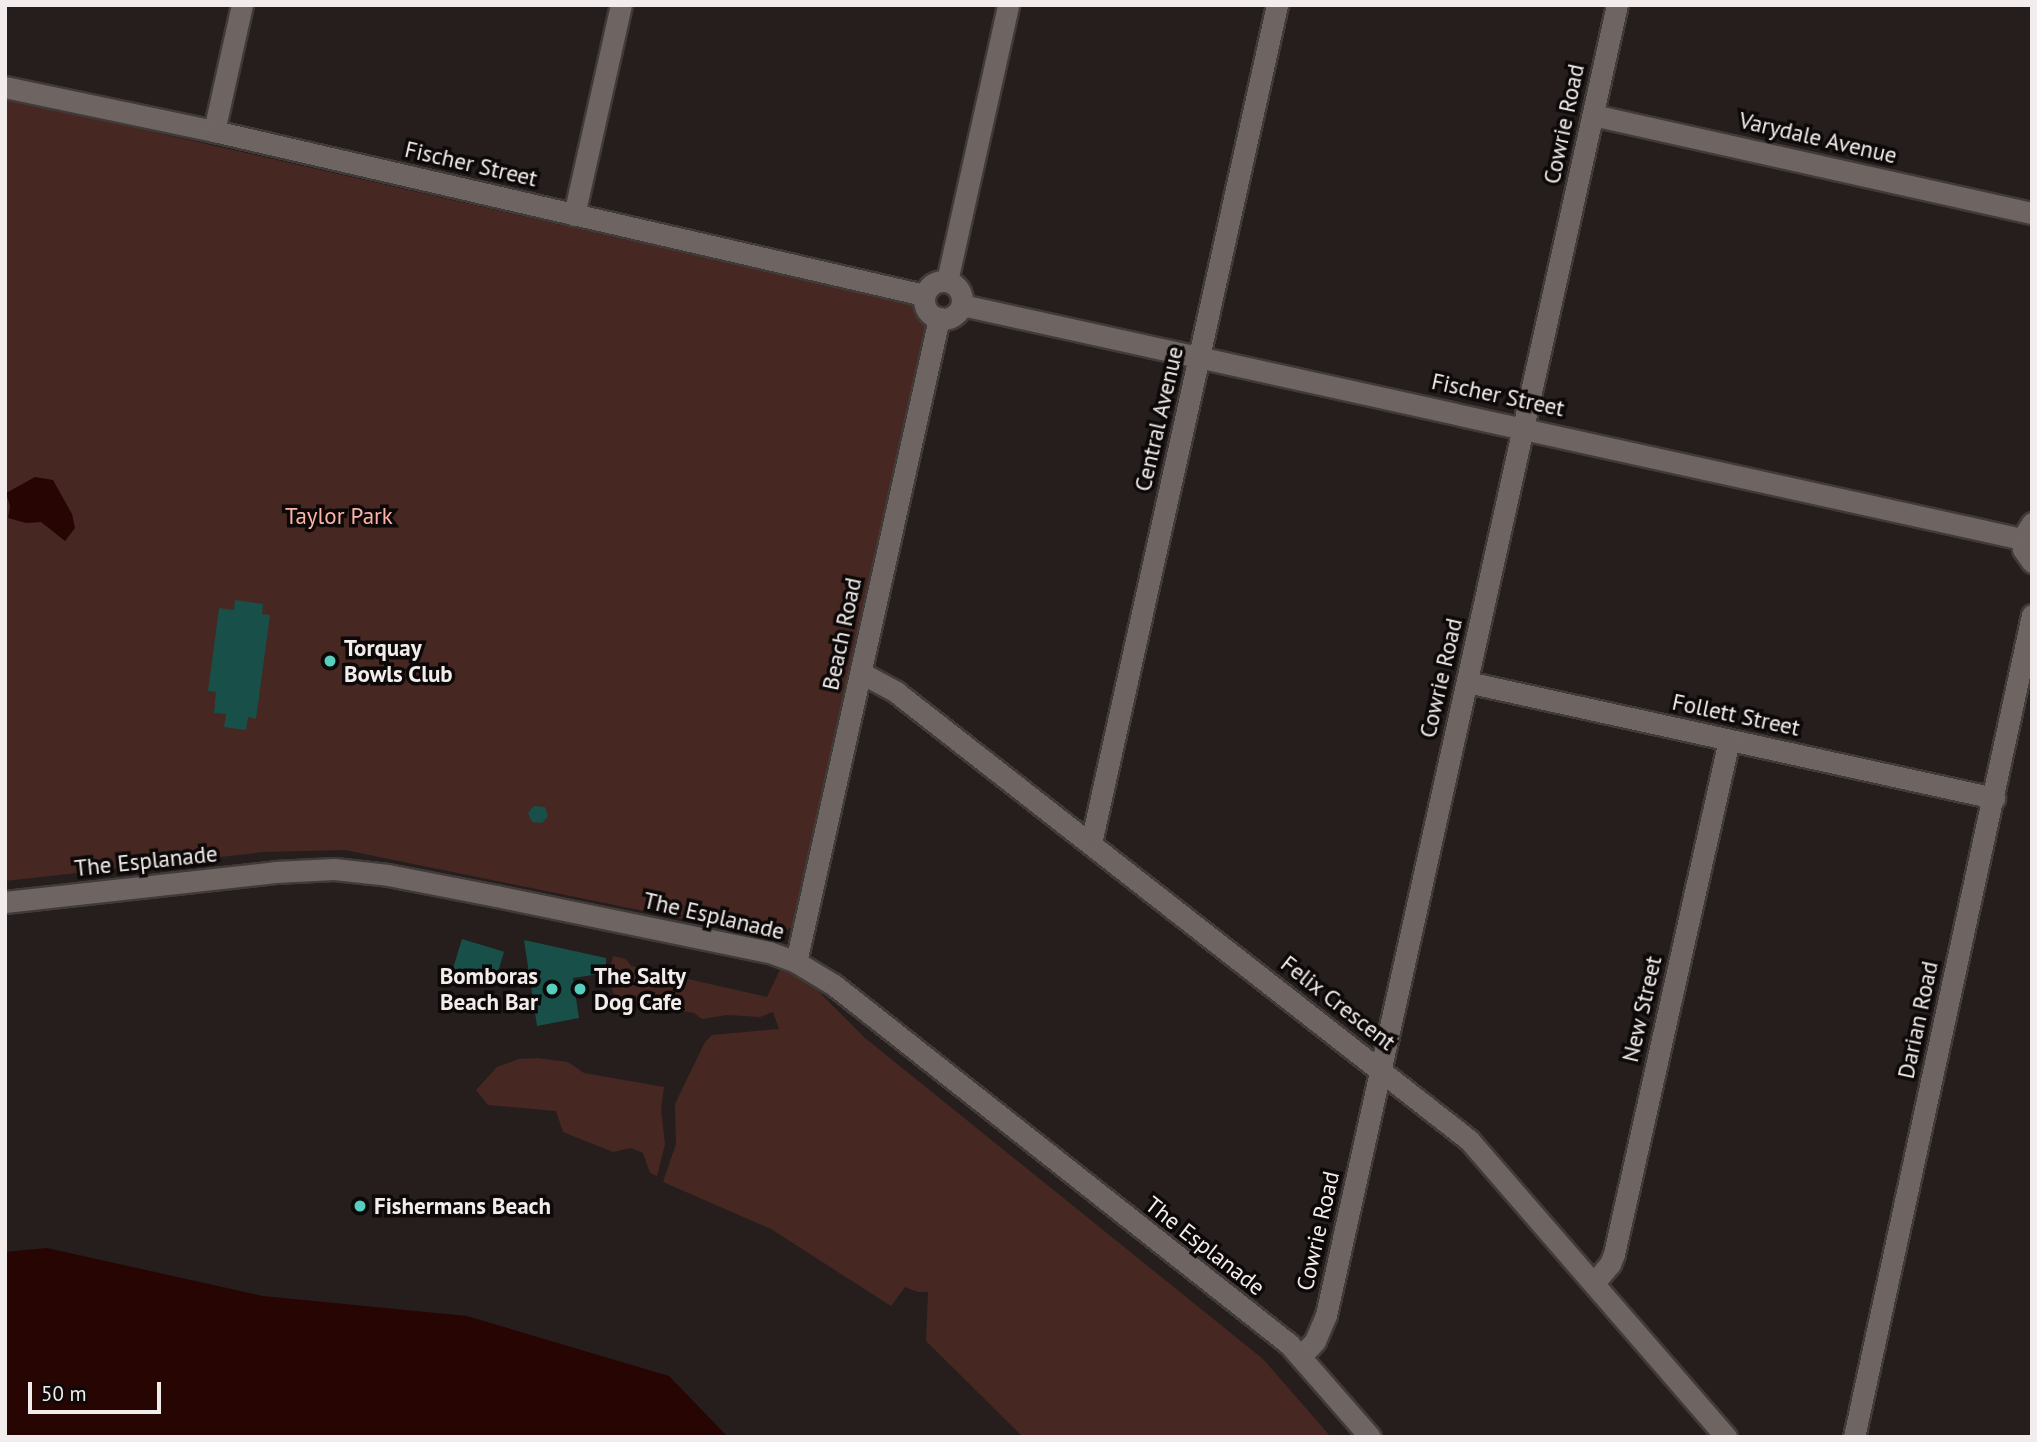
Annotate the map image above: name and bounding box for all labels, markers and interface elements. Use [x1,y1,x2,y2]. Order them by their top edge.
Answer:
street label: Cowrie Road [1538,62,1590,186]
street label: Varydale Avenue [1736,106,1900,170]
street label: Fischer Street [402,135,540,193]
street label: Central Avenue [1129,344,1189,494]
street label: Fischer Street [1429,367,1567,423]
park label: Taylor Park [285,502,393,530]
street label: Beach Road [817,575,867,693]
street label: Cowrie Road [1414,616,1468,740]
place label: Torquay Bowls Club [344,634,453,688]
marker: Torquay Bowls Club [322,653,338,669]
street label: Follett Street [1670,688,1802,742]
street label: The Esplanade [73,840,219,882]
street label: The Esplanade [641,886,787,946]
street label: Felix Crescent [1275,950,1401,1056]
street label: New Street [1616,953,1668,1065]
street label: Darian Road [1892,959,1944,1081]
place label: Bomboras Beach Bar [440,962,538,1016]
place label: The Salty Dog Cafe [594,962,686,1016]
marker: Bomboras Beach Bar [544,981,560,997]
marker: The Salty Dog Cafe [572,981,588,997]
street label: Cowrie Road [1291,1169,1345,1293]
street label: The Esplanade [1140,1191,1270,1301]
place label: Fishermans Beach [374,1192,551,1220]
marker: Fishermans Beach [352,1198,368,1214]
scale bar [32,1368,164,1412]
text: 50 m [41,1380,87,1407]

